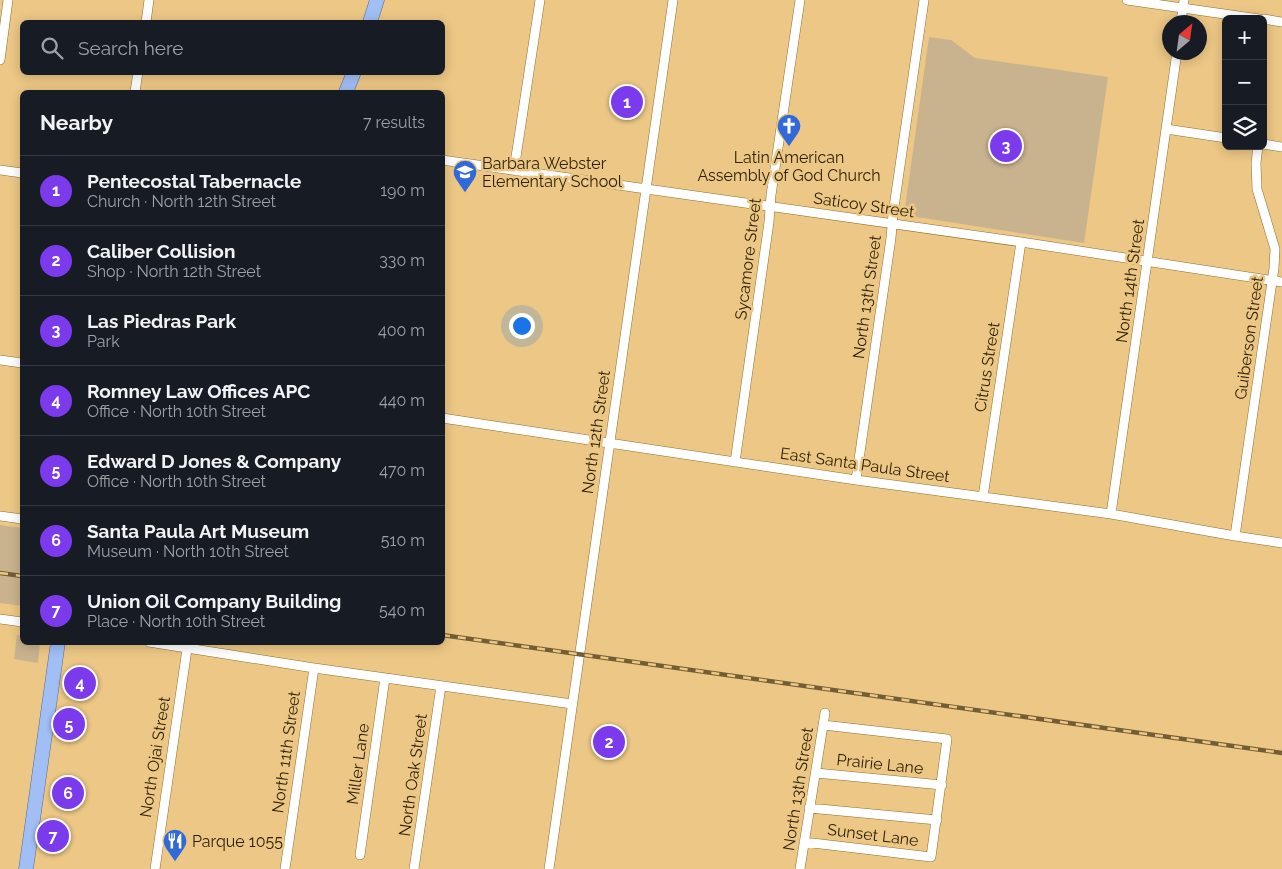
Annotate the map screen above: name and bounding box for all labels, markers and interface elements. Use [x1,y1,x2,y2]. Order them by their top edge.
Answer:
north arrow [1162,15,1207,60]
map controls [1222,15,1267,150]
button: + [1222,15,1267,60]
search box [20,20,445,75]
icon: search [38,34,66,62]
text: Search here [78,37,184,59]
button: − [1222,60,1267,105]
pin: 1 [611,83,643,121]
button: layers [1222,105,1267,150]
text: Nearby [40,110,113,135]
text: 7 results [363,113,425,132]
church icon: Latin American Assembly of God Church [776,113,802,147]
pin: 3 [990,127,1022,165]
place label: Latin American Assembly of God Church [697,148,881,185]
place label: Barbara Webster Elementary School [482,154,623,191]
school or university icon: Barbara Webster Elementary School [452,159,478,193]
text: Pentecostal Tabernacle [87,170,302,192]
text: 1 [52,181,60,200]
text: 190 m [380,181,425,200]
street label: Saticoy Street [812,189,916,222]
text: Church · North 12th Street [87,192,276,211]
street label: Sycamore Street [731,196,765,321]
street label: North 14th Street [1112,217,1148,344]
street label: North 13th Street [849,233,885,360]
text: Caliber Collision [87,240,235,262]
text: 2 [51,251,61,270]
text: 330 m [379,251,425,270]
text: Shop · North 12th Street [87,262,261,281]
street label: Guiberson Street [1231,274,1267,401]
text: Las Piedras Park [87,310,236,332]
your location [509,313,535,339]
street label: Citrus Street [970,320,1004,413]
text: 3 [52,321,60,340]
text: 400 m [378,321,425,340]
text: Park [87,332,120,351]
street label: North 12th Street [578,368,614,495]
text: Romney Law Offices APC [87,380,310,402]
text: 4 [51,391,61,410]
text: 440 m [379,391,425,410]
text: Office · North 10th Street [87,402,266,421]
street label: East Santa Paula Street [779,444,952,486]
text: Edward D Jones & Company [87,450,341,472]
text: 5 [52,461,60,480]
text: 470 m [379,461,425,480]
text: Office · North 10th Street [87,472,266,491]
text: Santa Paula Art Museum [87,520,309,542]
text: 6 [51,531,61,550]
text: 510 m [381,531,425,550]
text: Museum · North 10th Street [87,542,289,561]
text: Union Oil Company Building [87,590,341,612]
text: 7 [52,601,60,620]
text: 540 m [379,601,425,620]
text: Place · North 10th Street [87,612,265,631]
pin: 4 [64,664,96,702]
street label: North 11th Street [268,689,304,814]
street label: North Ojai Street [136,694,174,819]
pin: 5 [53,705,85,743]
street label: North Oak Street [395,712,431,838]
street label: Miller Lane [343,722,373,806]
pin: 2 [593,723,625,761]
street label: North 13th Street [779,725,817,852]
street label: Prairie Lane [836,750,924,778]
pin: 6 [52,774,84,812]
pin: 7 [37,817,69,855]
street label: Sunset Lane [826,820,920,850]
restaurant icon: Parque 1055 [162,828,188,862]
place label: Parque 1055 [192,832,283,851]

